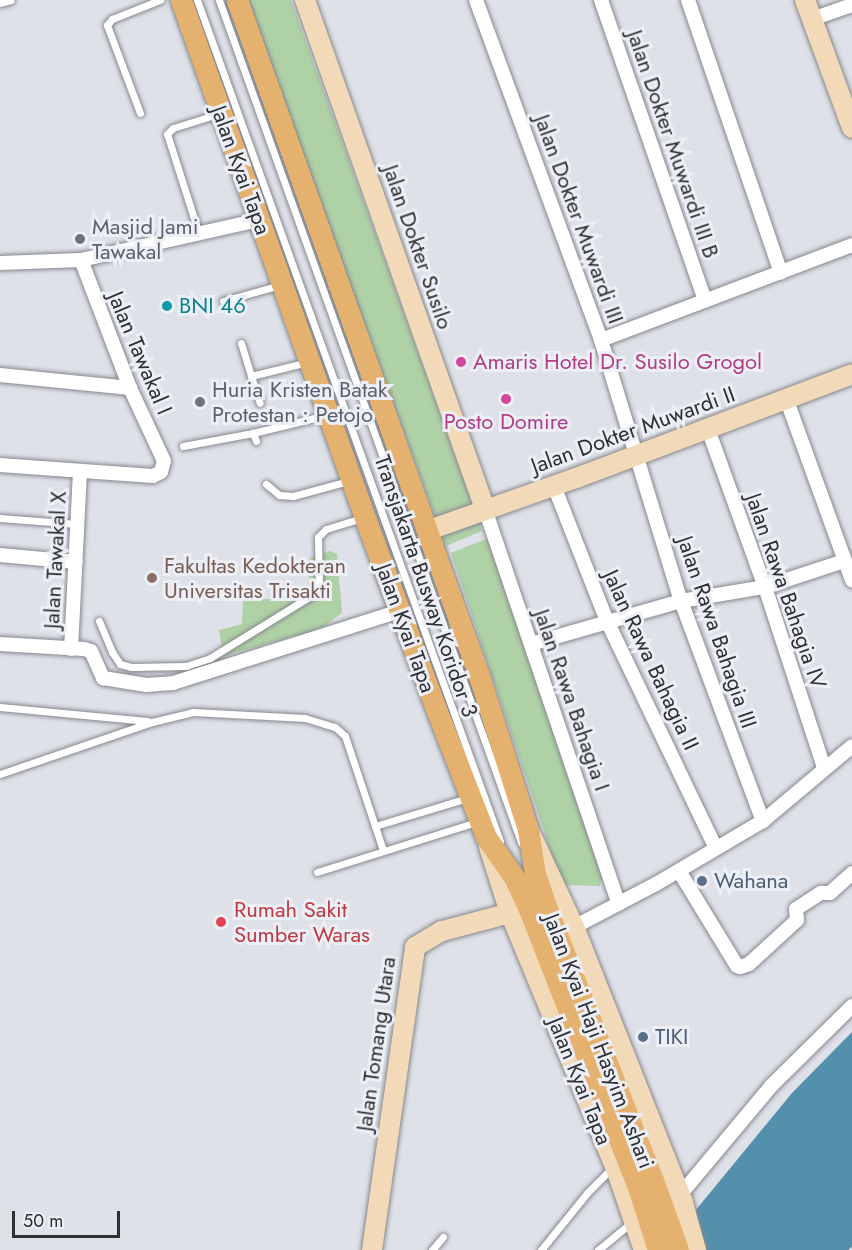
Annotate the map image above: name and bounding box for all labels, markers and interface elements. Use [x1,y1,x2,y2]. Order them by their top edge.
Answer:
street label: Jalan Dokter Muwardi III B [622,27,724,261]
street label: Jalan Kyai Tapa [205,102,277,238]
street label: Jalan Dokter Muwardi III [529,111,629,327]
street label: Jalan Dokter Susilo [377,161,459,333]
place label: Masjid Jami Tawakal [92,213,198,264]
marker: Masjid Jami Tawakal [73,232,87,246]
street label: Jalan Tawakal I [102,288,178,418]
place label: BNI 46 [179,293,246,319]
marker: BNI 46 [160,299,174,313]
place label: Amaris Hotel Dr. Susilo Grogol [473,349,762,375]
marker: Amaris Hotel Dr. Susilo Grogol [454,355,468,369]
place label: Huria Kristen Batak Protestan : Petojo [212,376,387,428]
street label: Jalan Dokter Muwardi II [527,381,739,479]
marker: Posto Domire [499,392,513,406]
marker: Huria Kristen Batak Protestan : Petojo [193,395,207,409]
place label: Posto Domire [444,409,568,435]
street label: Transjakarta Busway Koridor 3 [369,451,483,721]
street label: Jalan Tawakal X [38,490,72,630]
street label: Jalan Rawa Bahagia IV [740,490,832,692]
street label: Jalan Rawa Bahagia III [672,533,762,731]
place label: Fakultas Kedokteran Universitas Trisakti [164,552,346,604]
street label: Jalan Kyai Tapa [370,560,442,696]
street label: Jalan Rawa Bahagia II [598,566,704,754]
marker: Fakultas Kedokteran Universitas Trisakti [145,571,159,585]
street label: Jalan Rawa Bahagia I [529,606,615,794]
place label: Wahana [714,868,788,894]
marker: Wahana [695,874,709,888]
place label: Rumah Sakit Sumber Waras [234,896,370,948]
street label: Jalan Kyai Haji Hasyim Ashari [538,910,660,1172]
marker: Rumah Sakit Sumber Waras [212,913,230,931]
street label: Jalan Tomang Utara [351,955,401,1133]
street label: Jalan Kyai Tapa [542,1013,618,1149]
place label: TIKI [655,1024,688,1050]
marker: TIKI [636,1030,650,1044]
scale bar [15,1199,123,1237]
text: 50 m [23,1208,63,1234]

